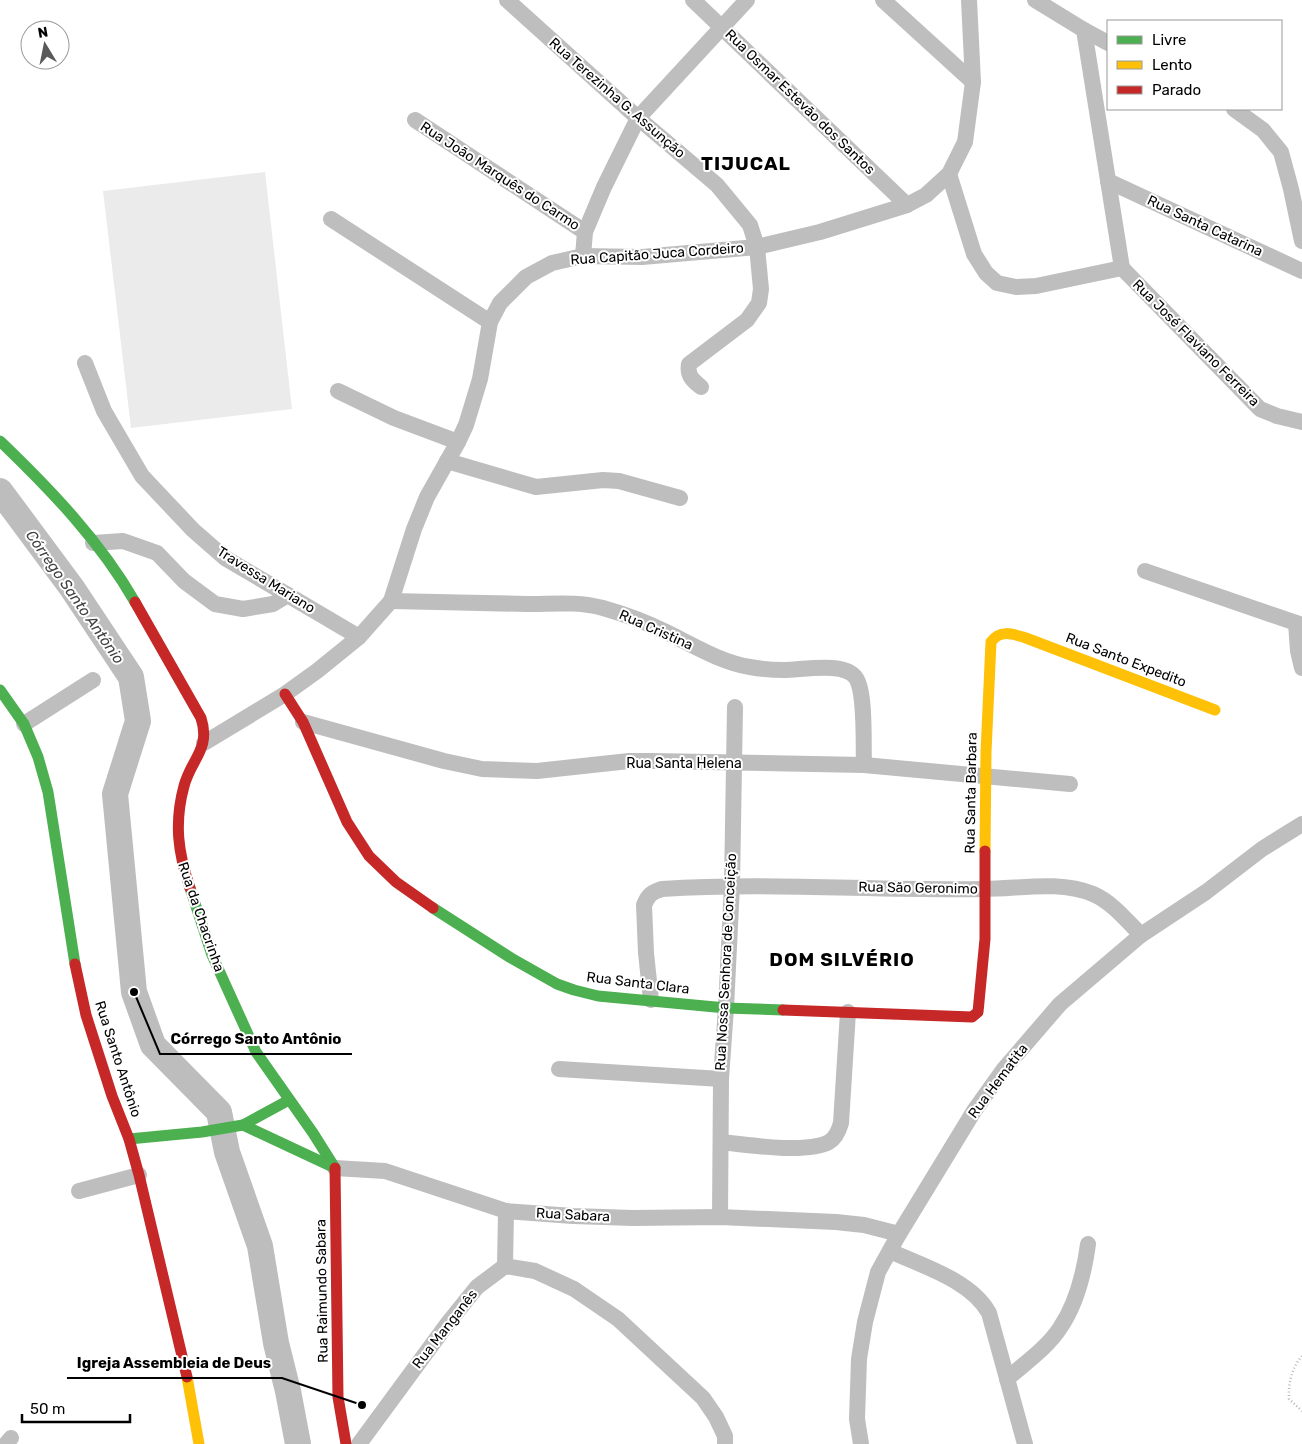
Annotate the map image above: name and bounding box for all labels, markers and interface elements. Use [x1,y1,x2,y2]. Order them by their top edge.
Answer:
north arrow [20,20,70,70]
legend [1107,20,1282,110]
text: N [36,23,49,42]
street label: Rua Osmar Estevão dos Santos [722,26,878,178]
text: Livre [1152,31,1186,49]
street label: Rua Terezinha G. Assunção [546,34,688,162]
text: Lento [1152,56,1192,74]
text: Parado [1152,81,1201,99]
street label: Rua João Marquês do Carmo [417,118,583,234]
district label: TIJUCAL [701,152,791,175]
street label: Rua Santa Catarina [1145,192,1265,260]
street label: Rua Capitão Juca Cordeiro [570,239,744,269]
street label: Rua José Flaviano Ferreira [1129,276,1263,410]
water label: Córrego Santo Antônio [22,527,128,668]
street label: Travessa Mariano [214,543,318,617]
street label: Rua Cristina [616,606,696,654]
street label: Rua Santo Expedito [1063,629,1189,691]
street label: Rua Santa Barbara [961,732,981,854]
street label: Rua Santa Helena [626,755,742,772]
street label: Rua Nossa Senhora de Conceição [712,853,740,1071]
street label: Rua da Chacrinha [174,860,228,974]
street label: Rua São Geronimo [858,878,978,898]
district label: DOM SILVÉRIO [769,948,915,971]
street label: Rua Santa Clara [586,968,690,998]
street label: Rua Santo Antônio [91,999,145,1119]
callout: Córrego Santo Antônio [160,1024,352,1054]
text: Córrego Santo Antônio [171,1030,341,1048]
street label: Rua Hematita [965,1040,1031,1122]
street label: Rua Sabara [536,1205,610,1225]
street label: Rua Raimundo Sabara [312,1219,332,1363]
street label: Rua Manganês [409,1286,481,1372]
callout: Igreja Assembleia de Deus [67,1348,282,1378]
text: Igreja Assembleia de Deus [77,1354,271,1372]
scale bar [22,1392,130,1424]
text: 50 m [30,1400,65,1418]

